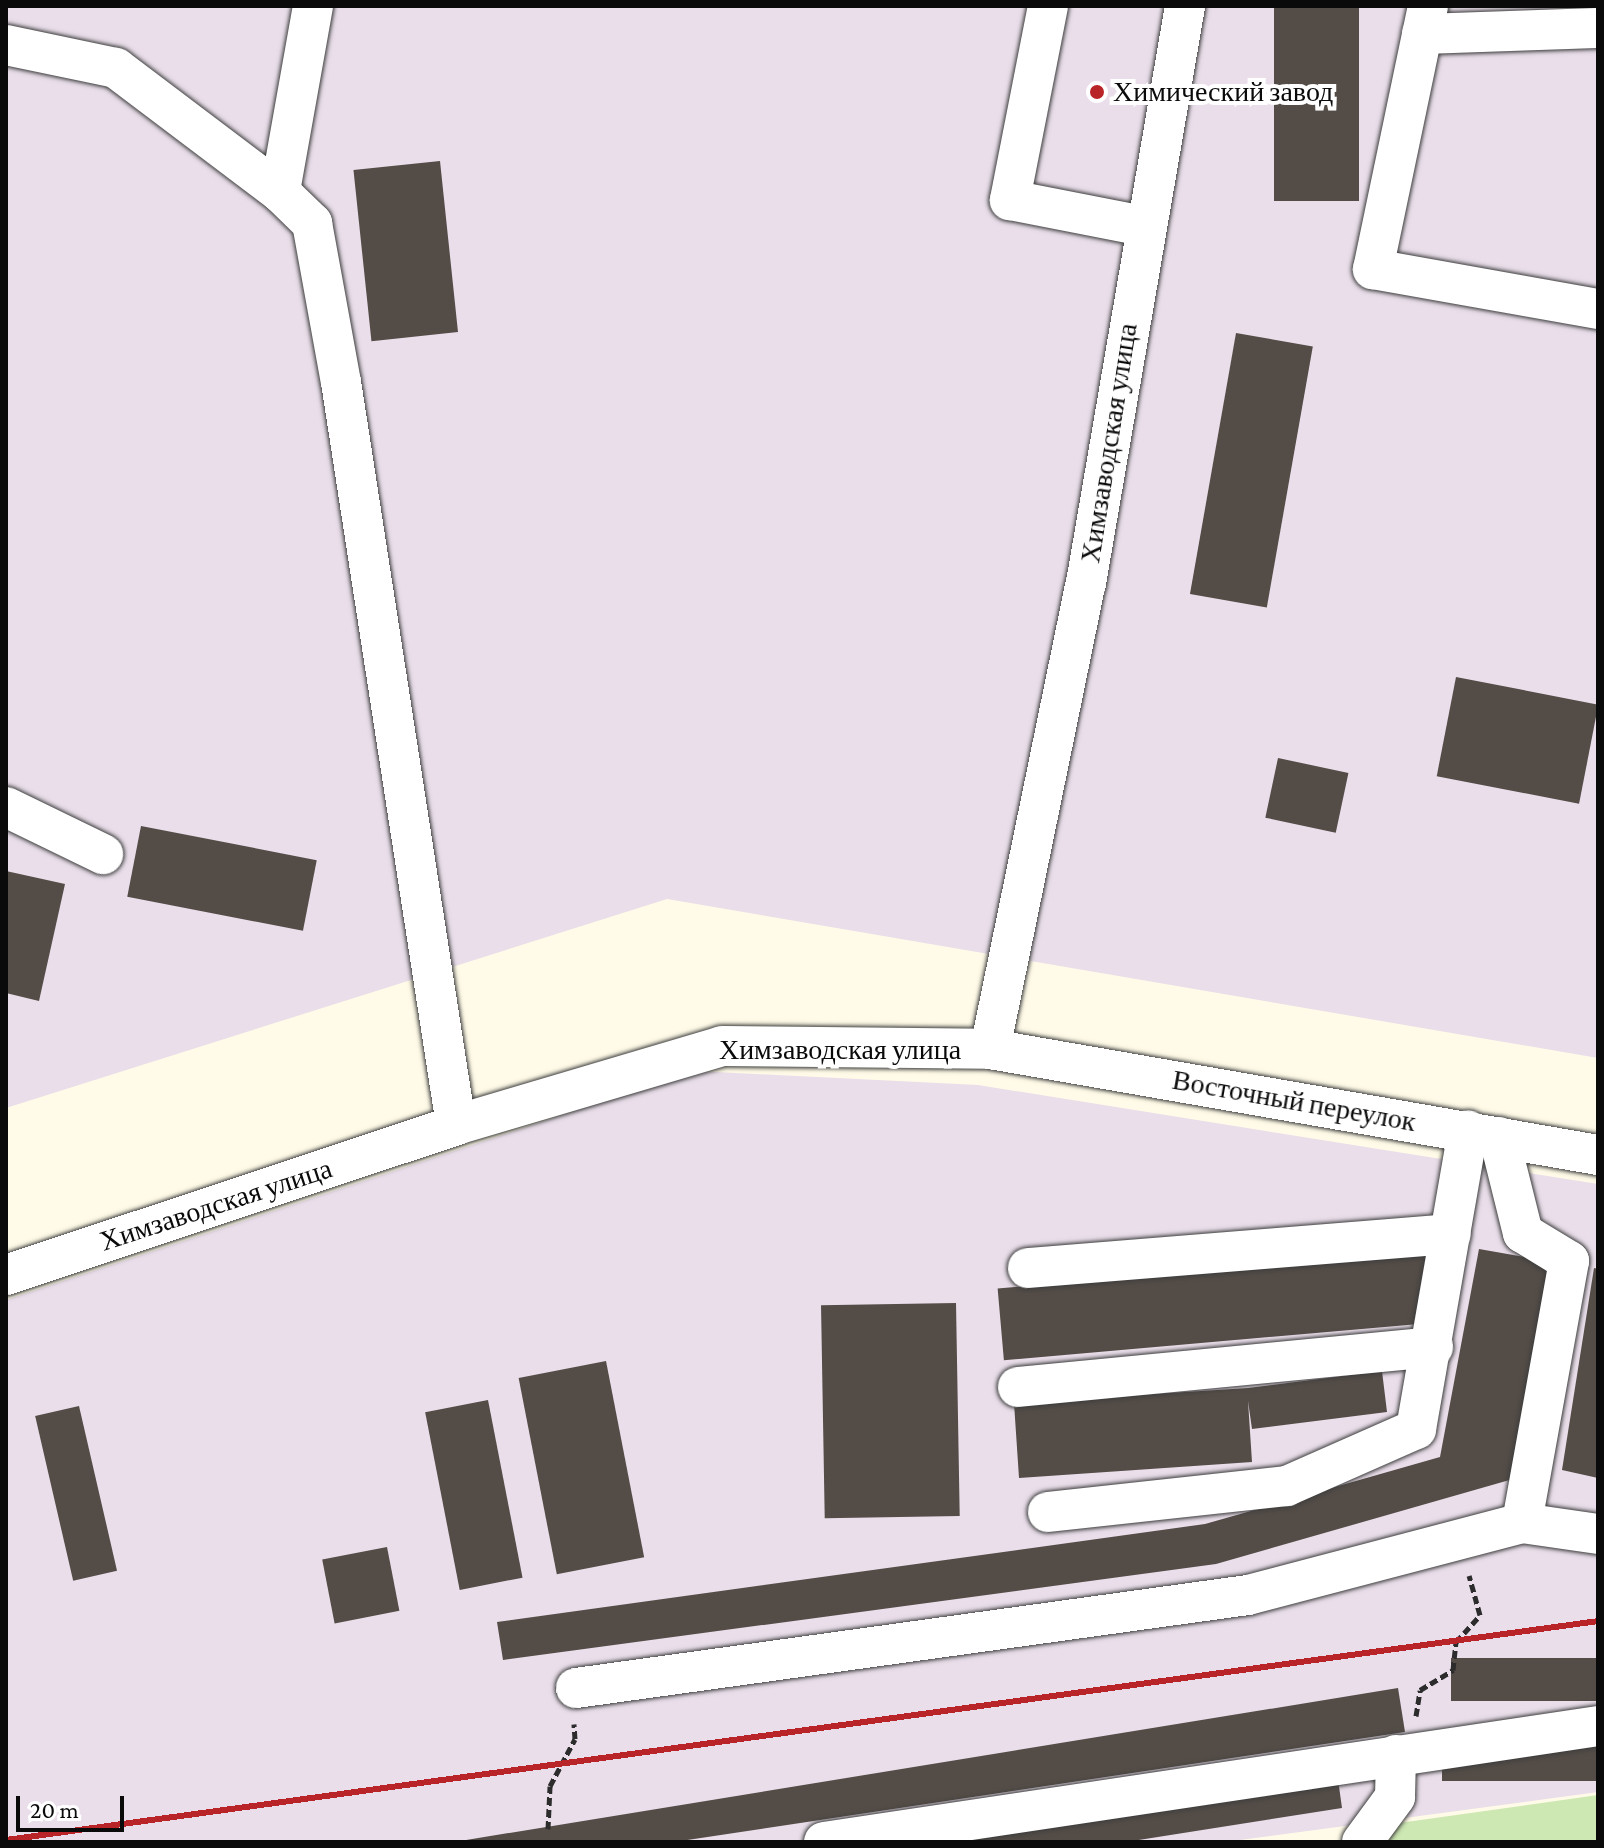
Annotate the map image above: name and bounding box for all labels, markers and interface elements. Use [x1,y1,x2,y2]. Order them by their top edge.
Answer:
place label: Химический завод [1113,75,1333,109]
marker: Химический завод [1088,83,1106,101]
street label: Химзаводская улица [1073,321,1145,565]
street label: Химзаводская улица [719,1033,961,1067]
street label: Восточный переулок [1170,1063,1418,1139]
street label: Химзаводская улица [96,1152,336,1258]
scale bar [20,1780,128,1830]
text: 20 m [30,1796,79,1823]

